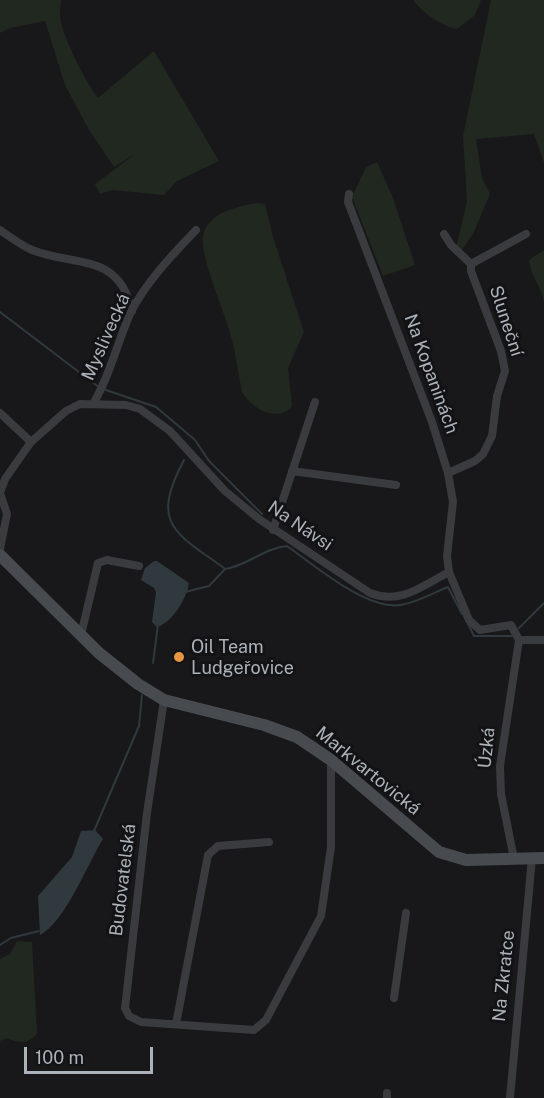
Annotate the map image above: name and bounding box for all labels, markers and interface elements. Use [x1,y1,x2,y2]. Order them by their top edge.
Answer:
street label: Sluneční [484,283,528,359]
street label: Myslivecká [77,290,135,384]
street label: Na Kopaninách [399,311,463,437]
street label: Na Návsi [264,497,336,555]
place label: Oil Team Ludgeřovice [191,636,294,678]
marker: Oil Team Ludgeřovice [172,650,186,664]
street label: Markvartovická [311,722,425,820]
street label: Úzká [474,726,500,770]
street label: Budovatelská [105,823,141,937]
street label: Na Zkratce [488,929,520,1023]
scale bar [27,1035,156,1073]
text: 100 m [35,1047,84,1068]

